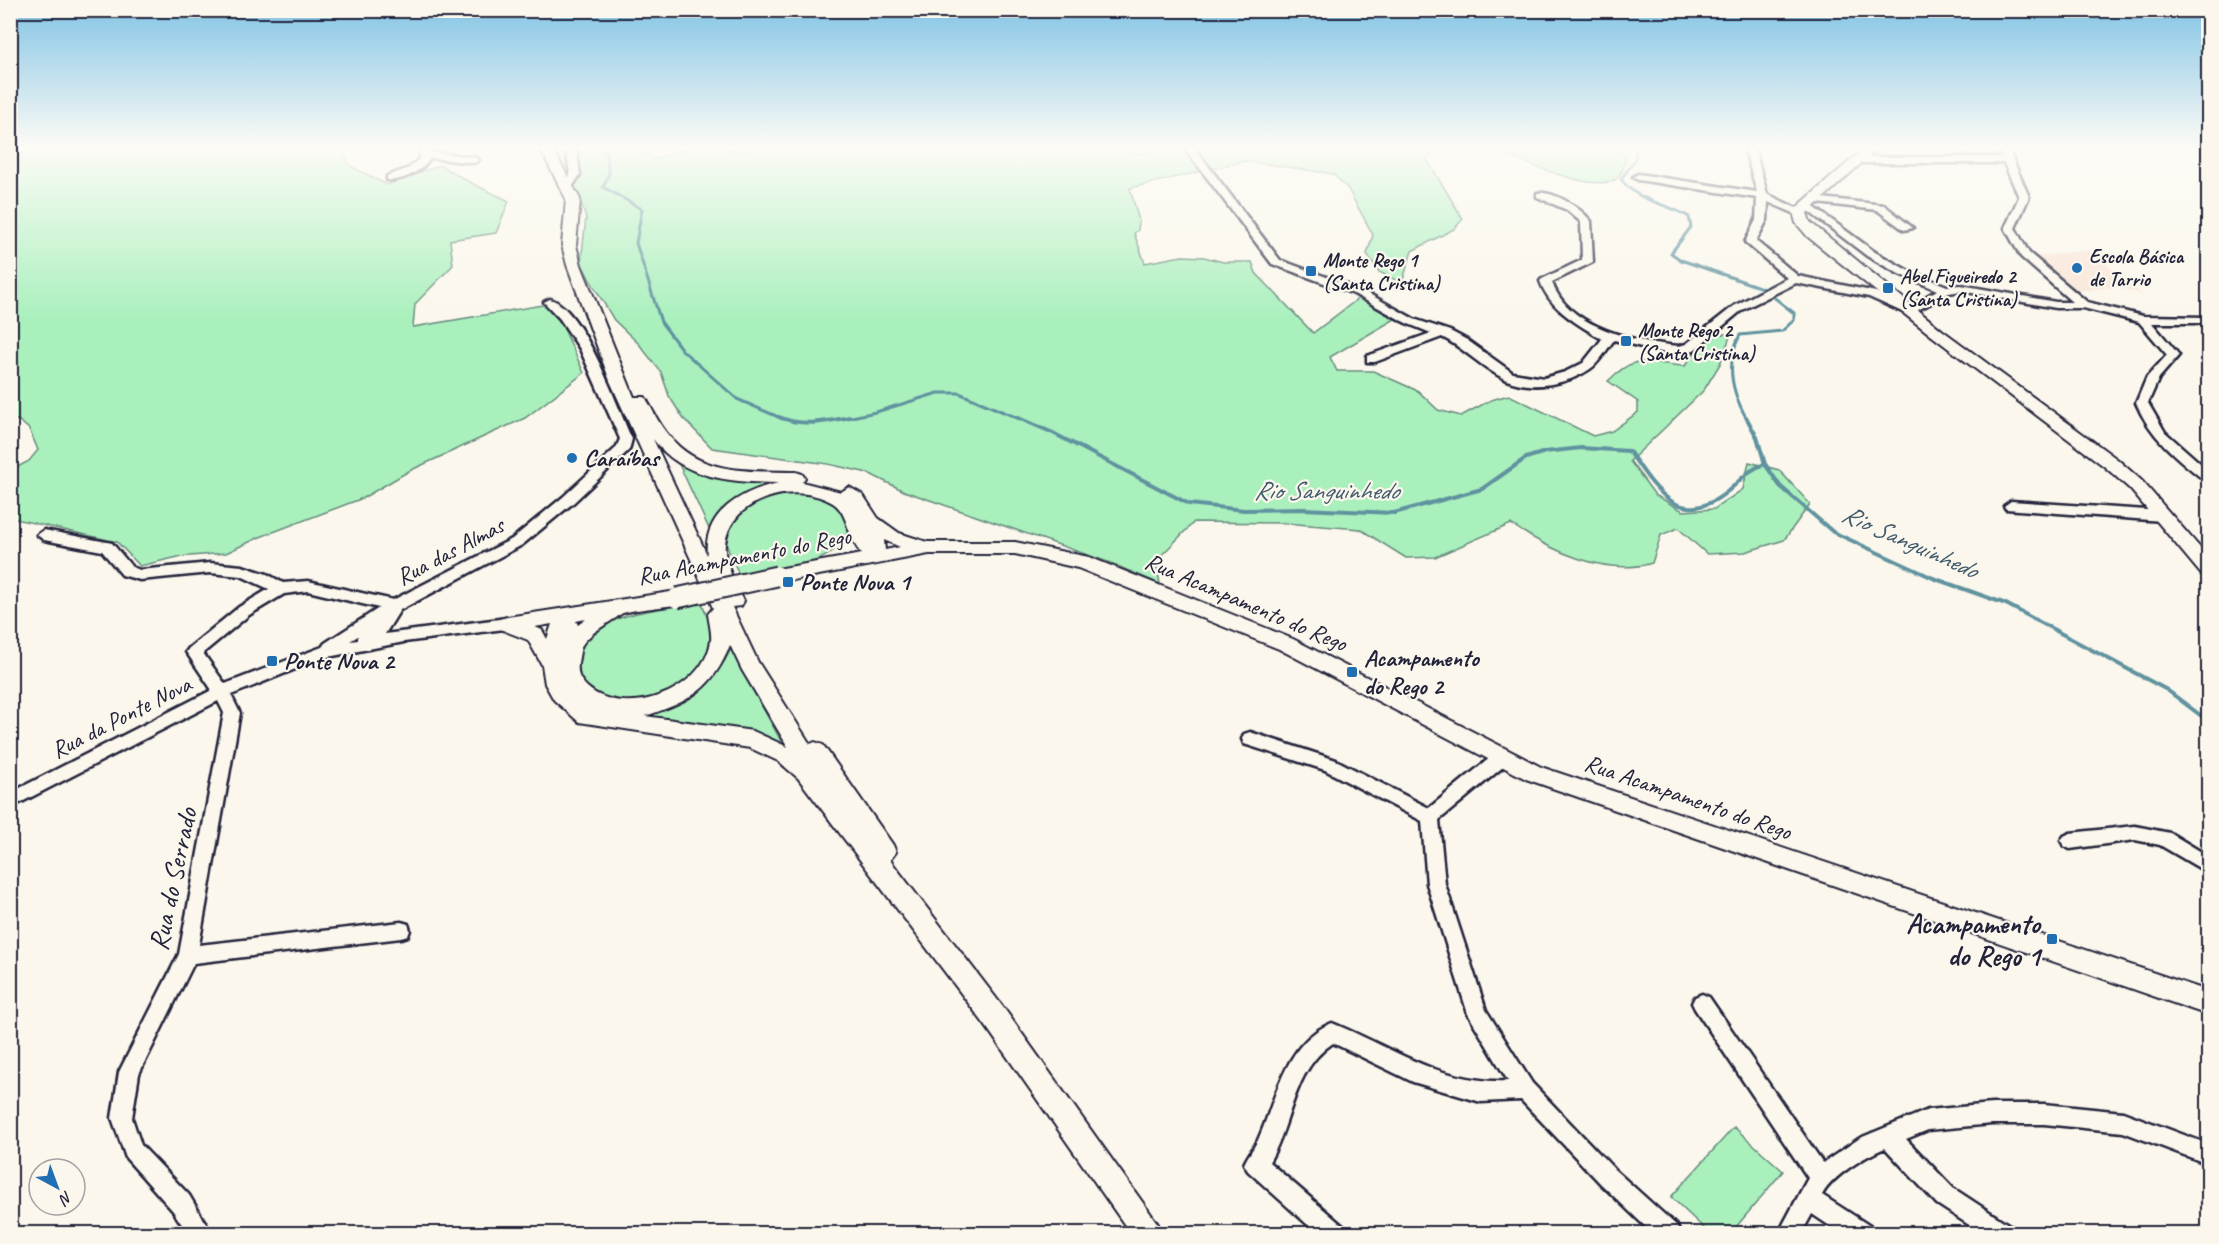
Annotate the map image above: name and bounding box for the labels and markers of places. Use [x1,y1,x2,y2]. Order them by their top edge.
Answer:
place label: Escola Básica de Tarrio [2089,244,2185,292]
place label: Monte Rego 1 (Santa Cristina) [1323,248,1441,296]
marker: Escola Básica de Tarrio [2070,261,2084,275]
marker: Monte Rego 1 (Santa Cristina) [1304,264,1318,278]
place label: Abel Figueiredo 2 (Santa Cristina) [1900,264,2018,312]
marker: Abel Figueiredo 2 (Santa Cristina) [1881,281,1895,295]
place label: Monte Rego 2 (Santa Cristina) [1638,318,1756,366]
marker: Monte Rego 2 (Santa Cristina) [1619,334,1633,348]
place label: Caraíbas [584,443,661,473]
marker: Caraíbas [565,451,579,465]
place label: Ponte Nova 1 [800,567,913,597]
marker: Ponte Nova 1 [781,575,795,589]
place label: Acampamento do Rego 2 [1364,643,1481,701]
place label: Ponte Nova 2 [284,646,396,676]
marker: Ponte Nova 2 [265,654,279,668]
marker: Acampamento do Rego 2 [1345,665,1359,679]
place label: Acampamento do Rego 1 [1906,906,2043,973]
marker: Acampamento do Rego 1 [2045,932,2059,946]

